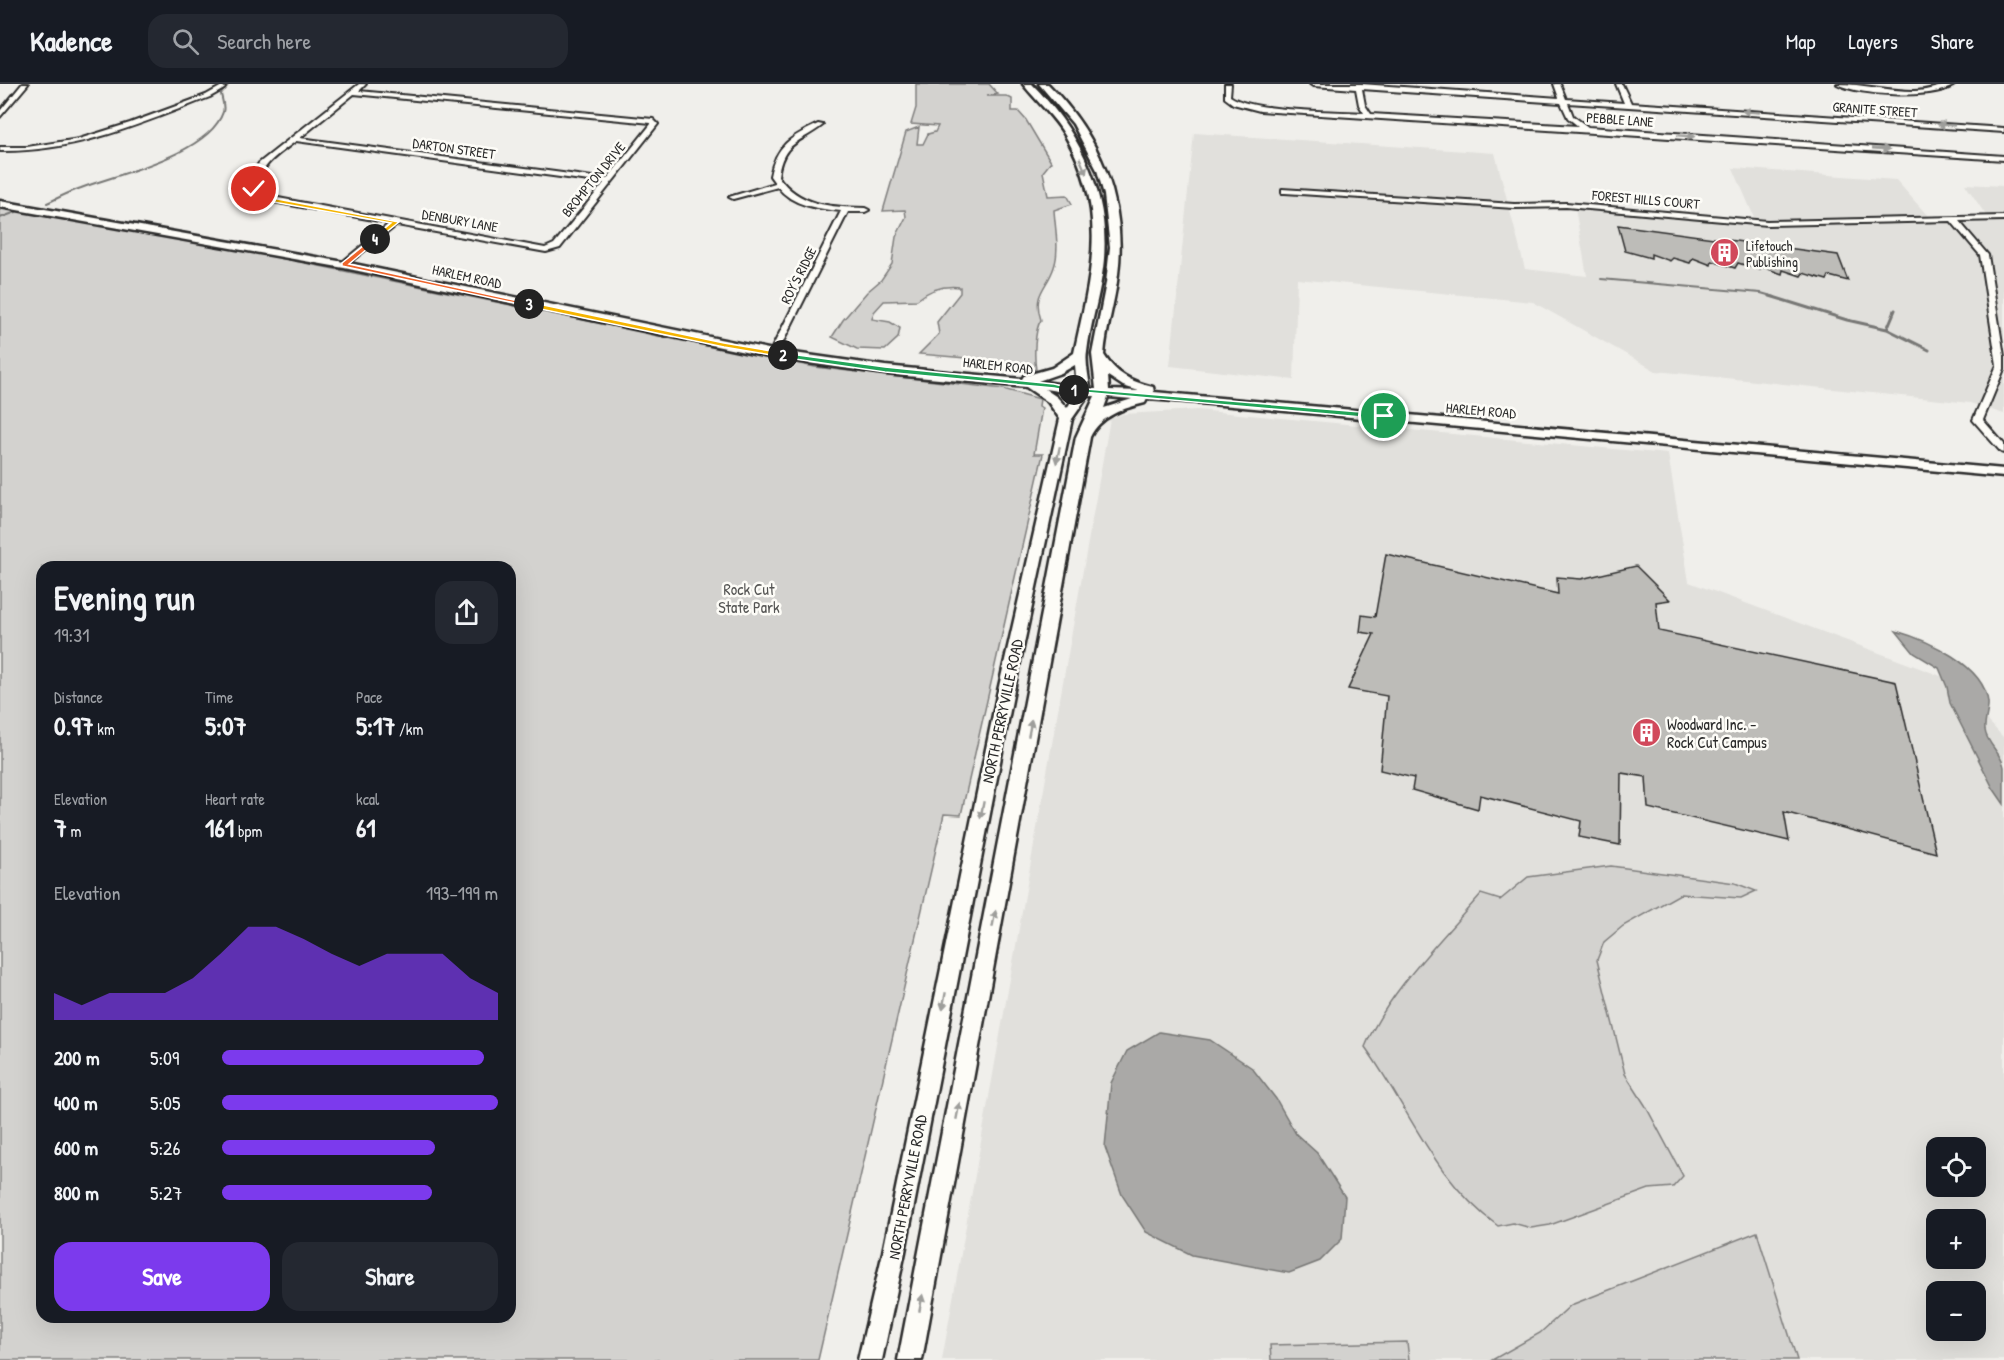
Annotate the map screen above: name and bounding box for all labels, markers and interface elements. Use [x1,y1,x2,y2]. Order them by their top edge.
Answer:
search box [148,14,568,68]
text: Kadence [30,22,112,60]
icon: search [169,25,202,58]
text: Search here [217,26,311,56]
text: Map [1786,27,1815,56]
text: Layers [1848,27,1898,56]
text: Share [1931,27,1974,56]
street label: GRANITE STREET [1832,97,1918,121]
street label: PEBBLE LANE [1586,107,1654,131]
one-way arrow [1742,108,1761,117]
one-way arrow [1936,121,1955,130]
one-way arrow [1677,131,1696,140]
street label: DARTON STREET [412,133,497,163]
street label: BROMPTON DRIVE [557,137,629,221]
one-way arrow [1871,144,1890,154]
one-way arrow [1079,157,1088,174]
pin [228,163,279,214]
icon: check [237,172,270,205]
street label: FOREST HILLS COURT [1591,185,1701,213]
street label: DENBURY LANE [421,204,499,236]
pin: 4 [360,224,390,254]
text: 4 [372,228,378,250]
place label: Lifetouch Publishing [1746,236,1798,272]
building icon: Lifetouch Publishing [1709,237,1741,269]
street label: ROY'S RIDGE [776,243,820,307]
street label: HARLEM ROAD [431,259,504,293]
pin: 3 [514,289,544,319]
text: 3 [525,293,533,315]
pin: 2 [768,340,798,370]
text: 2 [779,344,787,366]
street label: HARLEM ROAD [962,352,1034,378]
pin: 1 [1059,375,1089,405]
text: 1 [1071,379,1077,401]
pin [1358,390,1409,441]
street label: HARLEM ROAD [1445,397,1517,423]
icon: arrive [1367,399,1400,432]
one-way arrow [1052,445,1062,464]
text: Evening run [54,576,195,620]
park label: Rock Cut State Park [718,578,780,618]
button: share [435,581,498,644]
text: 19:31 [54,621,89,648]
street label: NORTH PERRYVILLE ROAD [976,637,1028,785]
text: Distance [54,686,103,708]
text: Time [205,686,233,708]
text: Pace [356,686,383,708]
text: 0.97 [54,708,94,743]
text: 5:07 [205,708,247,743]
text: 5:17 [356,708,395,743]
place label: Woodward Inc. - Rock Cut Campus [1667,713,1767,753]
building icon: Woodward Inc. - Rock Cut Campus [1630,717,1662,749]
text: km [94,718,115,740]
text: /km [395,718,423,740]
one-way arrow [1026,718,1035,737]
text: Elevation [54,788,107,810]
text: Heart rate [205,788,265,810]
text: kcal [356,788,379,810]
one-way arrow [977,800,986,819]
text: 7 [54,810,67,845]
text: 161 [205,810,234,845]
text: 61 [356,810,376,845]
text: m [67,820,81,842]
text: bpm [234,820,262,842]
text: Elevation [54,879,120,906]
text: 193–199 m [426,879,498,906]
one-way arrow [990,910,999,929]
one-way arrow [939,992,948,1011]
text: 200 m [54,1044,99,1071]
text: 5:09 [150,1044,179,1071]
text: 400 m [54,1089,98,1116]
text: 5:05 [150,1089,181,1116]
one-way arrow [954,1101,963,1120]
street label: NORTH PERRYVILLE ROAD [882,1113,932,1261]
text: 600 m [54,1134,98,1161]
text: 5:26 [150,1134,180,1161]
map controls [1926,1137,1986,1341]
button: locate [1926,1137,1986,1197]
text: 800 m [54,1179,99,1206]
text: 5:27 [150,1179,182,1206]
button: + [1926,1209,1986,1269]
button: Save [54,1242,270,1311]
button: Share [282,1242,498,1311]
button: − [1926,1281,1986,1341]
one-way arrow [917,1293,926,1312]

